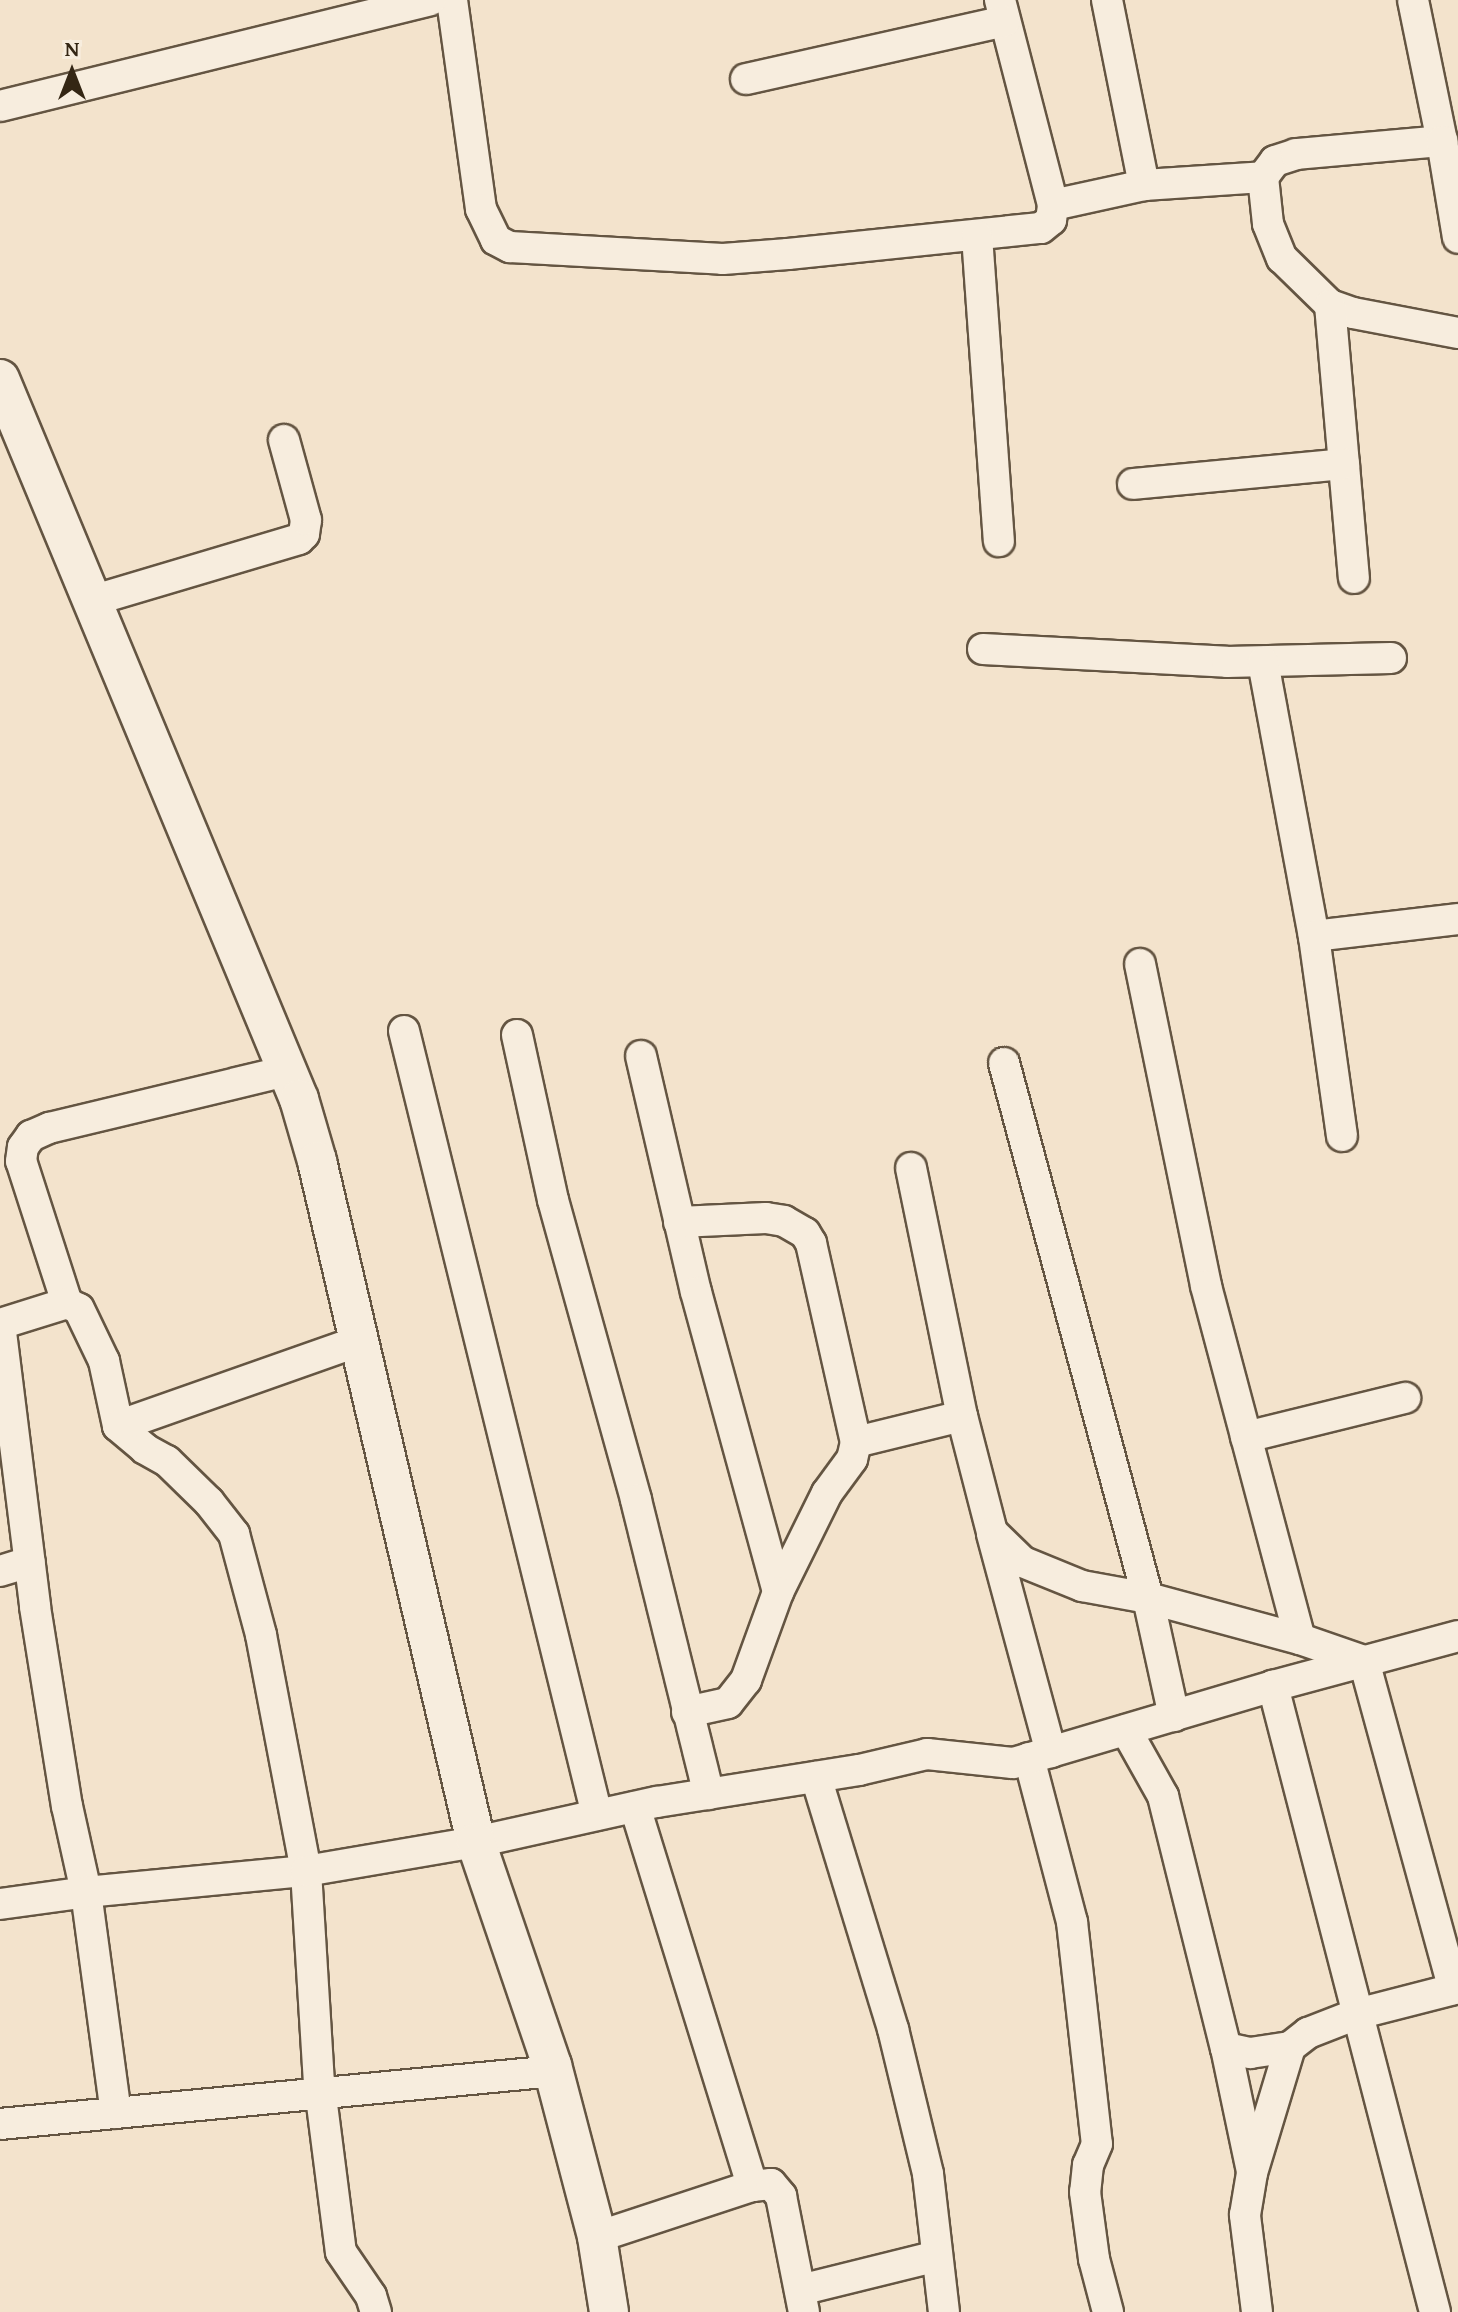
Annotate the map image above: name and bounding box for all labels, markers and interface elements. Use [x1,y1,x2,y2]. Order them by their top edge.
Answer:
north arrow [32,32,112,112]
text: N [65,32,79,64]

